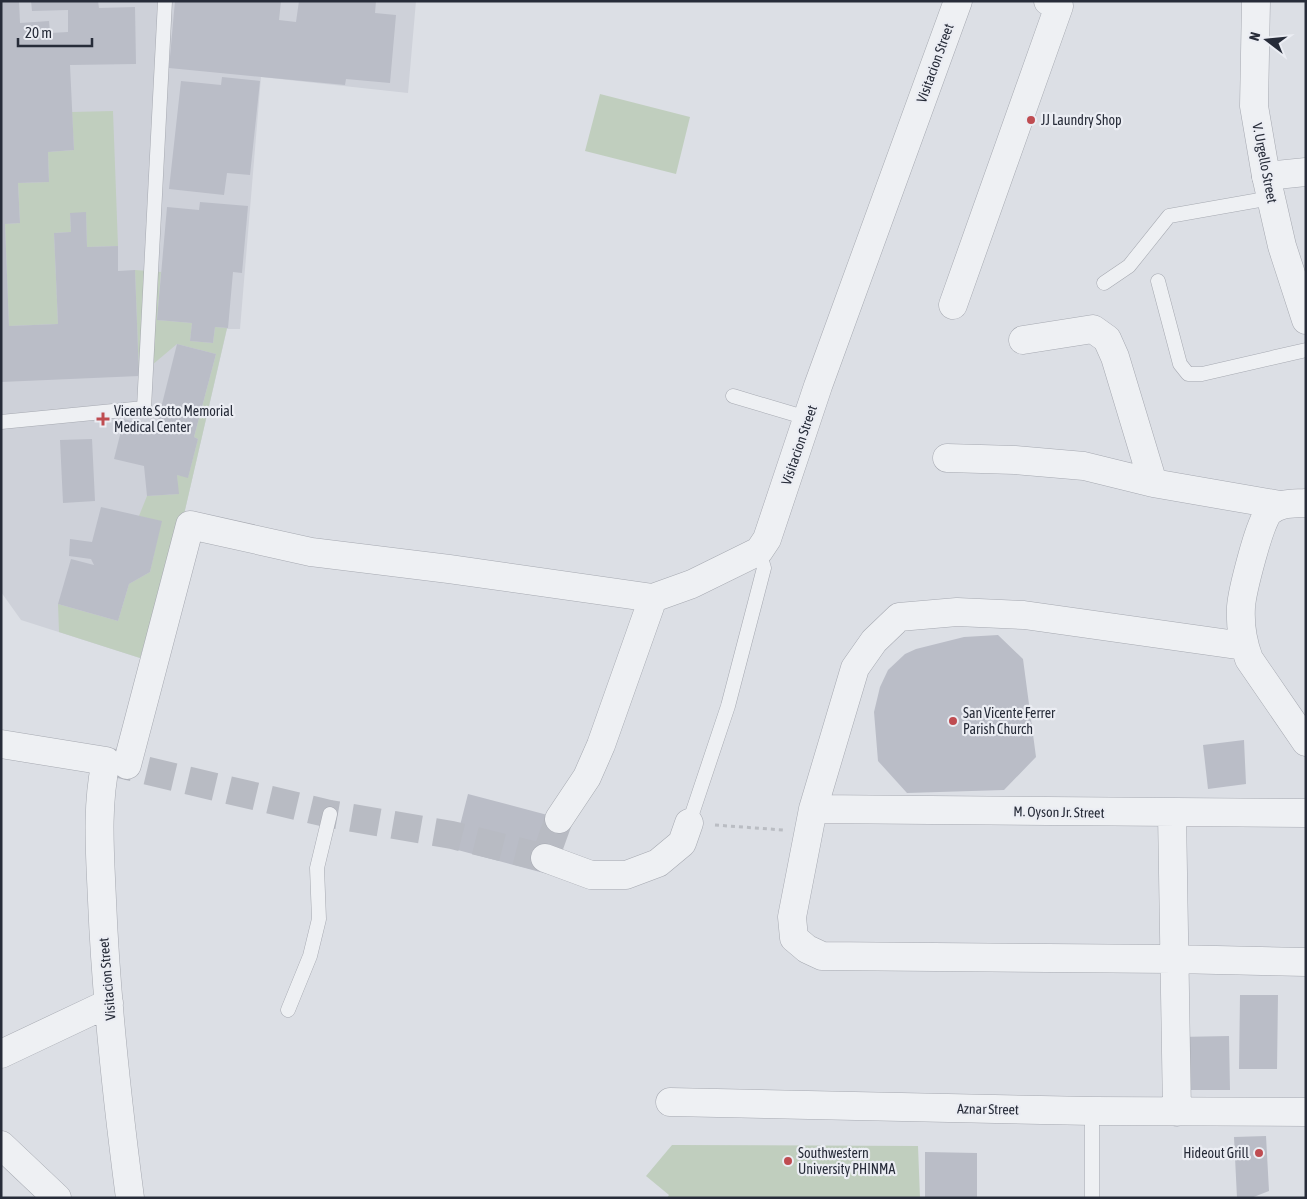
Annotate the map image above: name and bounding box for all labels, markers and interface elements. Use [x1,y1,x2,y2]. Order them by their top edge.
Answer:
scale bar [18,15,91,47]
north arrow [1242,15,1292,65]
street label: Visitacion Street [913,21,957,105]
text: 20 m [25,24,52,41]
text: N [1246,30,1263,43]
place label: JJ Laundry Shop [1041,112,1122,128]
marker: JJ Laundry Shop [1025,114,1037,126]
street label: V. Urgello Street [1249,122,1281,204]
place label: Vicente Sotto Memorial Medical Center [114,403,234,435]
street label: Visitacion Street [778,403,820,487]
marker: Vicente Sotto Memorial Medical Center [96,412,110,426]
place label: San Vicente Ferrer Parish Church [963,705,1056,737]
marker: San Vicente Ferrer Parish Church [947,715,959,727]
street label: M. Oyson Jr. Street [1013,803,1105,821]
street label: Visitacion Street [95,937,119,1021]
street label: Aznar Street [957,1100,1019,1118]
place label: Southwestern University PHINMA [798,1145,895,1177]
place label: Hideout Grill [1183,1145,1249,1161]
marker: Hideout Grill [1253,1147,1265,1159]
marker: Southwestern University PHINMA [782,1155,794,1167]

